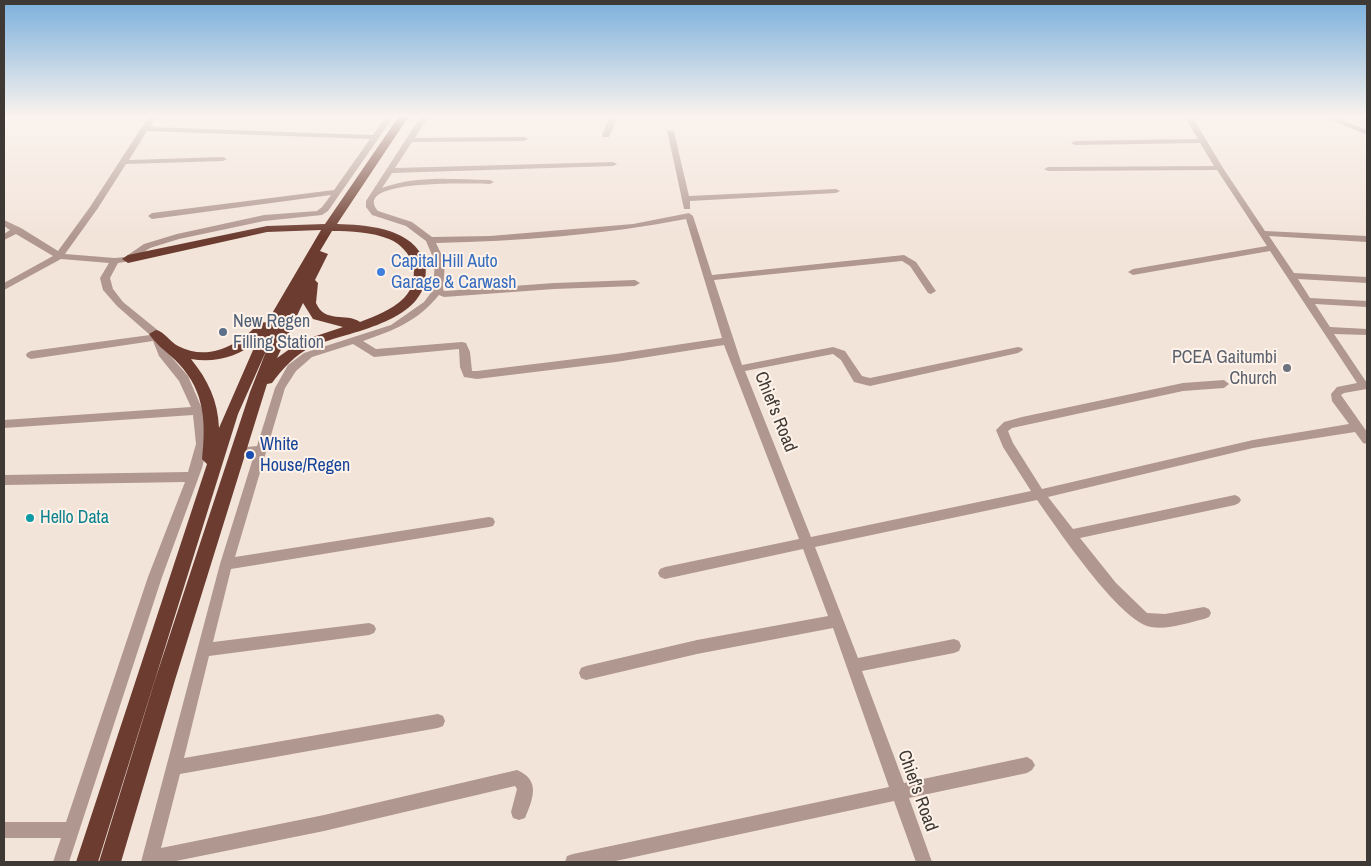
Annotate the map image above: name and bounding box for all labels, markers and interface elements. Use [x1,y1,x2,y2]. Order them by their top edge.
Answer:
place label: Capital Hill Auto Garage & Carwash [391,251,517,294]
marker: Capital Hill Auto Garage & Carwash [375,266,387,278]
place label: New Regen Filling Station [233,311,324,354]
marker: New Regen Filling Station [217,326,229,338]
place label: PCEA Gaitumbi Church [1172,347,1277,389]
marker: PCEA Gaitumbi Church [1281,362,1293,374]
street label: Chief's Road [749,369,801,455]
place label: White House/Regen [260,434,350,476]
marker: White House/Regen [244,449,256,461]
place label: Hello Data [40,507,109,529]
marker: Hello Data [24,512,36,524]
street label: Chief's Road [892,747,942,835]

